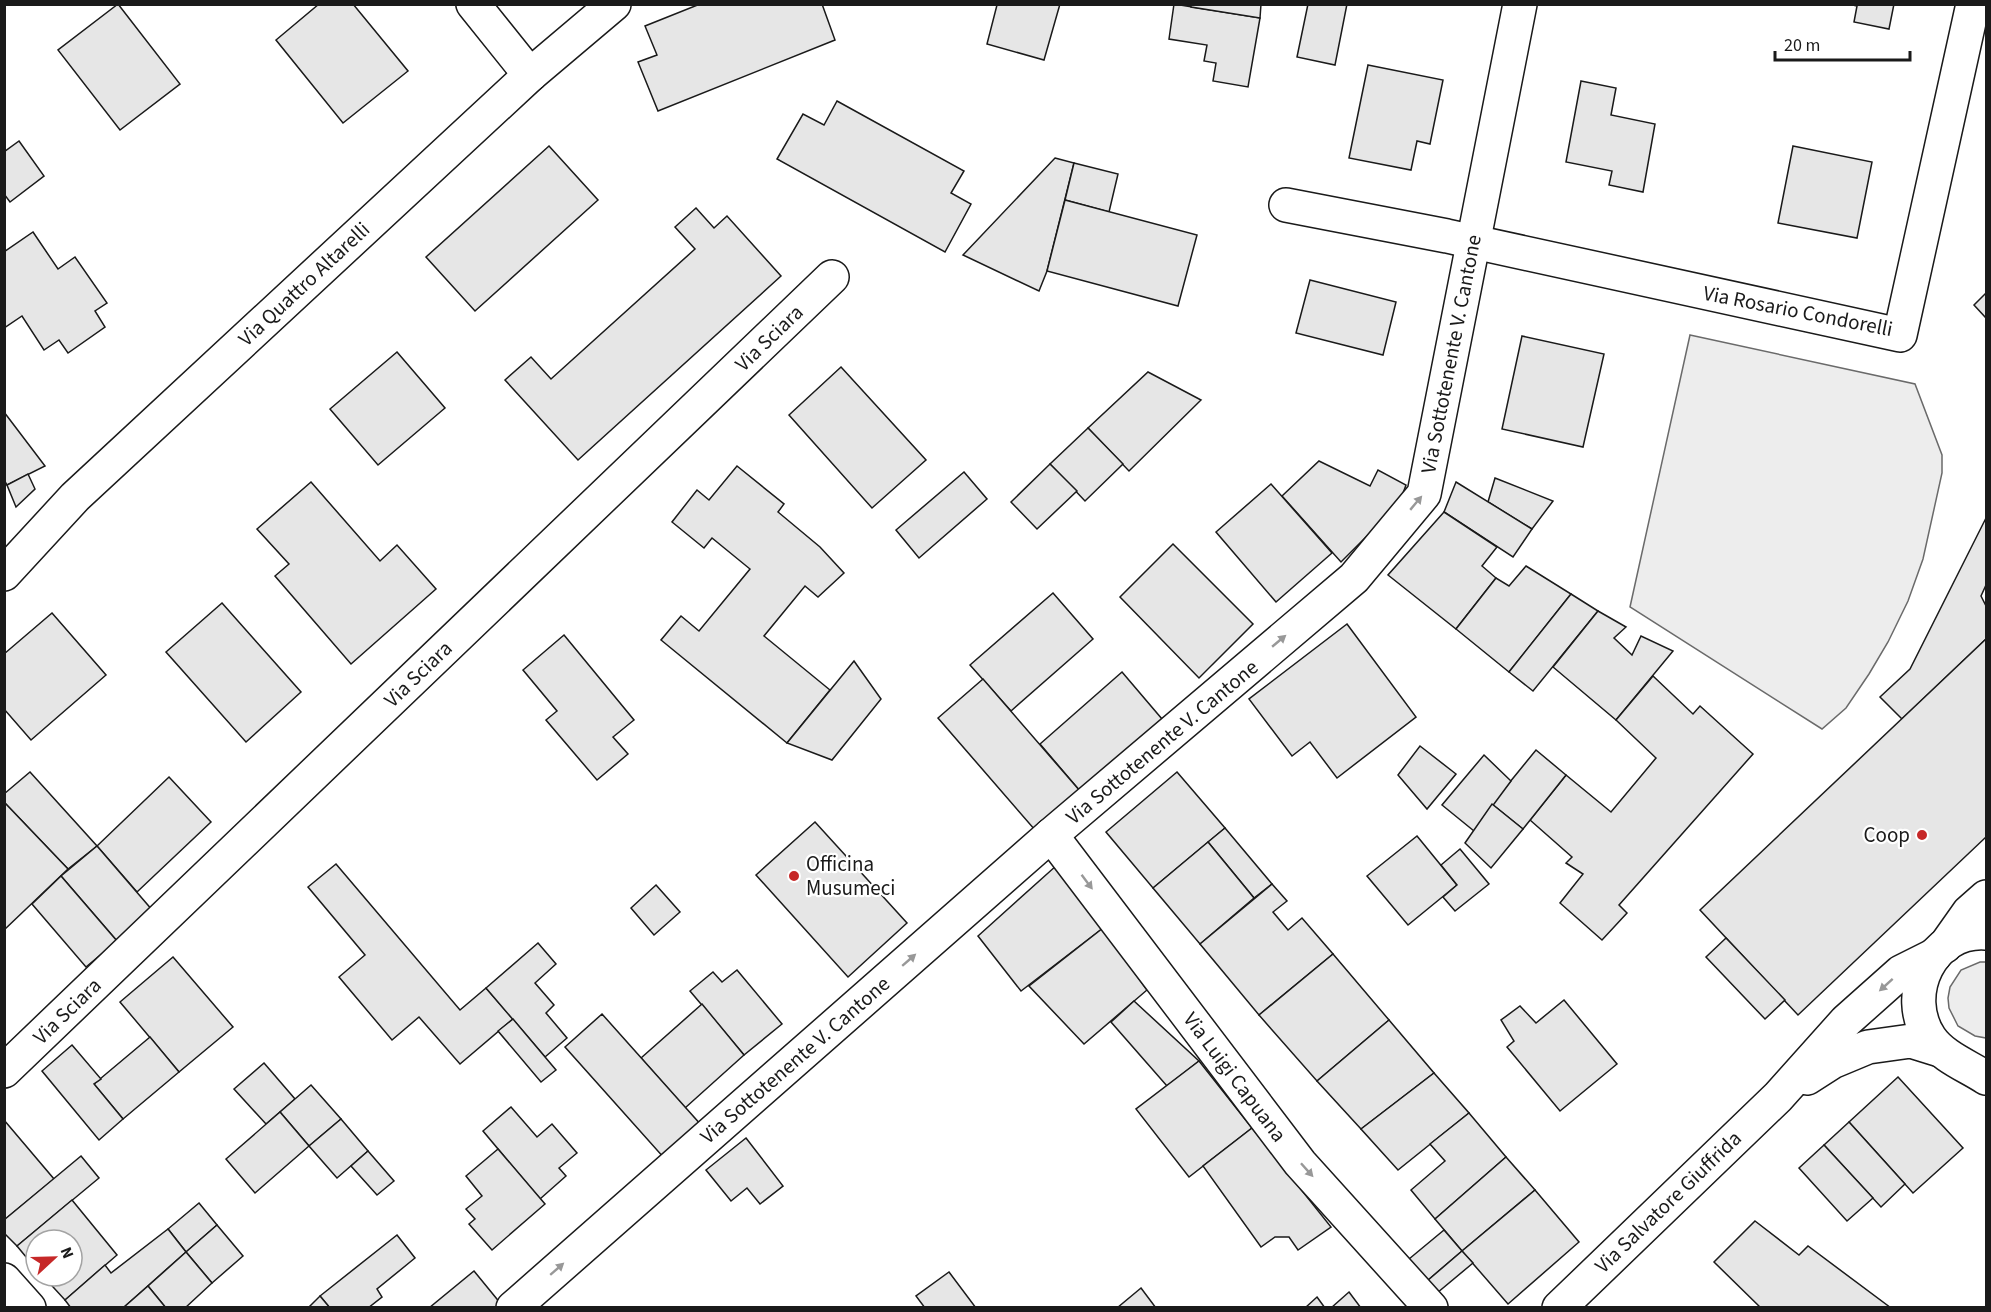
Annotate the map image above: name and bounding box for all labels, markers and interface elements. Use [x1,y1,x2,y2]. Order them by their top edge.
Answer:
scale bar [1775,24,1910,62]
text: 20 m [1784,33,1820,58]
street label: Via Quattro Altarelli [232,215,376,353]
street label: Via Sottotenente V. Cantone [1413,232,1489,476]
street label: Via Rosario Condorelli [1701,278,1895,344]
street label: Via Sciara [728,298,810,378]
one-way arrow [1409,496,1422,511]
street label: Via Sciara [377,634,459,714]
one-way arrow [1271,635,1286,648]
street label: Via Sottotenente V. Cantone [1059,653,1265,831]
place label: Coop [1864,820,1910,850]
marker: Coop [1915,828,1929,842]
place label: Officina Musumeci [806,849,895,903]
marker: Officina Musumeci [787,869,801,883]
one-way arrow [1080,874,1093,890]
one-way arrow [901,954,916,967]
street label: Via Sottotenente V. Cantone [694,969,896,1151]
street label: Via Sciara [26,971,108,1051]
one-way arrow [1879,978,1894,991]
street label: Via Luigi Capuana [1176,1006,1294,1148]
street label: Via Salvatore Giuffrida [1588,1124,1748,1280]
one-way arrow [1300,1162,1313,1177]
north arrow [24,1228,84,1288]
text: N [55,1244,79,1262]
one-way arrow [549,1263,564,1276]

